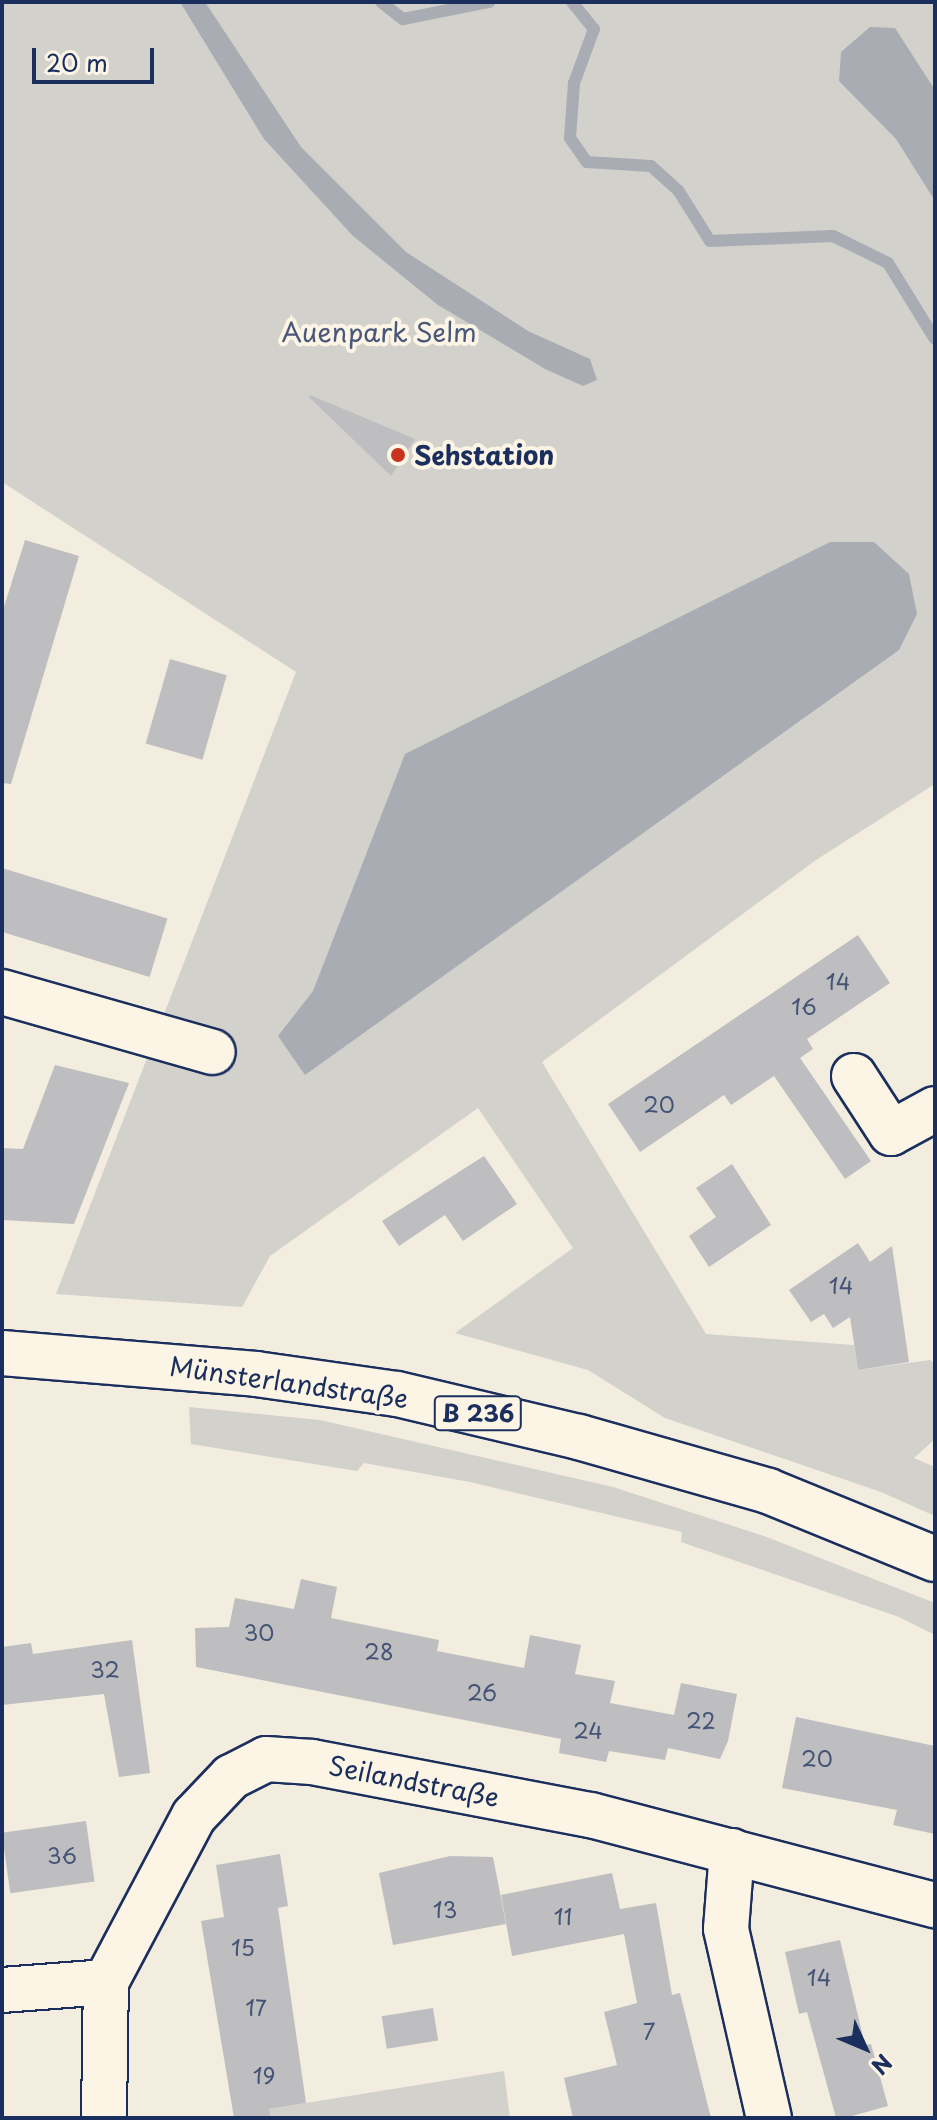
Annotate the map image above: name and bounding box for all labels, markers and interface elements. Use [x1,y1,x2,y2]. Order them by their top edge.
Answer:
scale bar [36,32,158,82]
text: 20 m [46,44,108,80]
park label: Auenpark Selm [281,316,477,348]
place label: Sehstation [414,439,554,471]
marker: Sehstation [389,446,407,464]
house number: 14 [826,968,850,994]
house number: 16 [791,993,817,1019]
house number: 20 [643,1091,675,1117]
house number: 14 [829,1272,853,1298]
street label: Münsterlandstraße [168,1350,410,1414]
road number: B 236 [434,1393,522,1433]
house number: 30 [244,1619,274,1645]
house number: 28 [364,1638,394,1664]
house number: 32 [90,1656,120,1682]
house number: 26 [467,1679,497,1705]
house number: 22 [686,1707,716,1733]
house number: 24 [573,1717,603,1743]
house number: 20 [801,1745,833,1771]
street label: Seilandstraße [326,1749,502,1813]
house number: 36 [47,1842,77,1868]
house number: 13 [433,1896,457,1922]
house number: 11 [554,1903,572,1929]
house number: 15 [231,1934,255,1960]
house number: 14 [807,1964,831,1990]
house number: 17 [245,1994,267,2020]
north arrow [825,2008,905,2088]
house number: 7 [643,2018,655,2044]
text: N [865,2047,901,2083]
house number: 19 [253,2062,275,2088]

